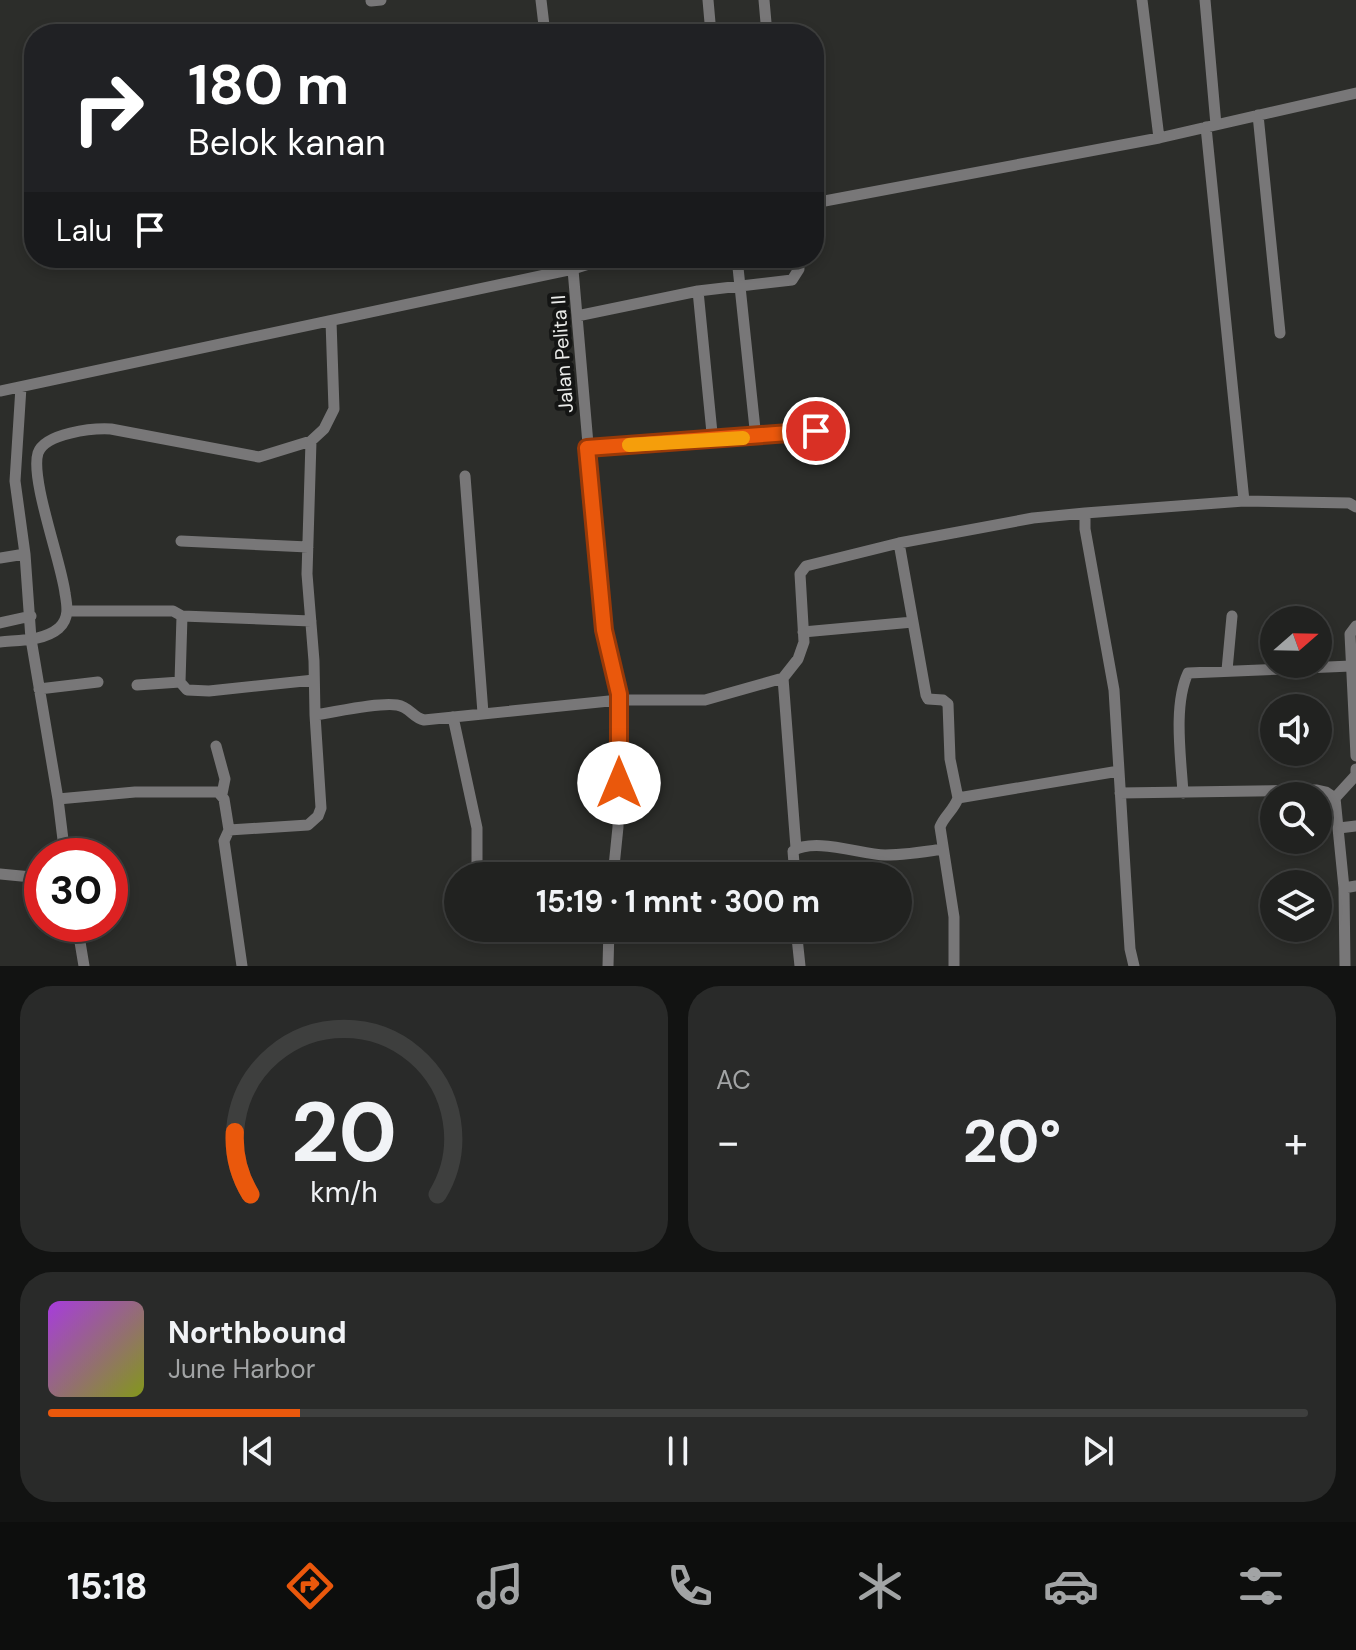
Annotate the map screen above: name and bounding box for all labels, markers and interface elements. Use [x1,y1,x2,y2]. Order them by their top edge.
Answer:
text: 180 m [188,48,349,121]
icon: right [56,56,160,160]
text: Belok kanan [188,119,386,166]
icon: arrive [128,208,172,252]
text: Lalu [56,211,112,250]
street label: Jalan Pelita II [545,294,579,414]
pin [782,397,850,465]
icon: arrive [794,409,838,453]
north arrow [1260,606,1332,678]
map controls [1260,606,1332,942]
button: sound [1260,694,1332,766]
position arrow [577,741,661,825]
button: search [1260,782,1332,854]
speed limit sign: 30 [24,838,128,942]
button: layers [1260,870,1332,942]
text: 15:19 · 1 mnt · 300 m [536,882,820,921]
text: AC [716,1063,751,1097]
text: 20 [291,1078,397,1187]
text: 20° [963,1102,1061,1181]
text: − [716,1113,740,1171]
text: + [1284,1113,1308,1171]
text: km/h [310,1174,378,1211]
text: Northbound [168,1313,347,1352]
text: June Harbor [168,1352,315,1386]
icon: previous [236,1429,280,1473]
icon: pause [656,1429,700,1473]
icon: next [1076,1429,1120,1473]
icon: directions [282,1558,338,1614]
icon: music [472,1558,528,1614]
icon: phone [662,1558,718,1614]
icon: climate [852,1558,908,1614]
icon: car [1043,1558,1099,1614]
icon: filters [1233,1558,1289,1614]
text: 15:18 [67,1563,148,1610]

